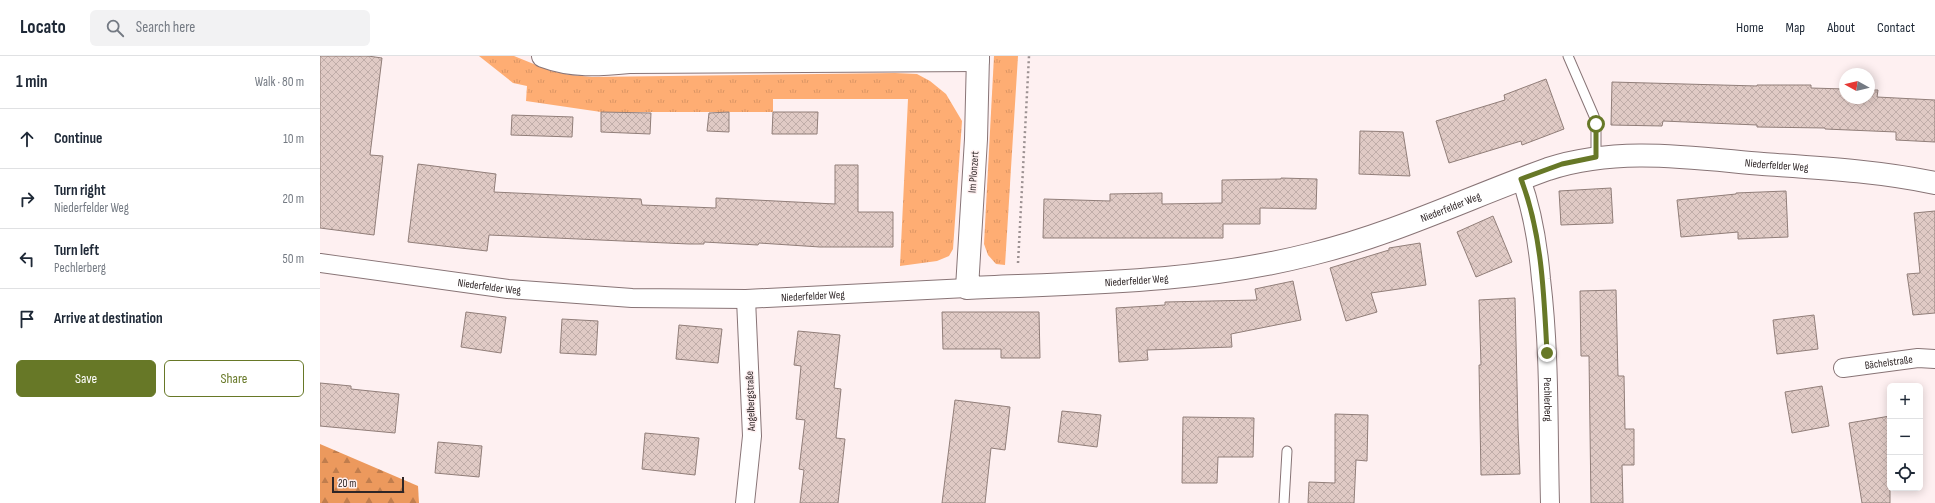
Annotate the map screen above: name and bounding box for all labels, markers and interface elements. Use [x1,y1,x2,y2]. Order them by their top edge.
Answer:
search box [90,10,370,46]
text: Locato [20,16,66,39]
icon: search [104,17,126,39]
text: Search here [136,18,195,37]
text: Home [1736,19,1764,36]
text: Map [1786,19,1805,36]
text: About [1827,19,1855,36]
text: Contact [1877,19,1915,36]
north arrow [1839,68,1875,104]
text: 1 min [16,72,48,92]
text: Walk · 80 m [255,74,304,90]
route start [1587,115,1605,133]
icon: ahead [16,128,38,150]
text: Continue [54,129,103,148]
text: 10 m [283,131,304,147]
street label: Im Plonzert [966,150,981,193]
street label: Niederfelder Weg [1744,156,1809,174]
text: Turn right [54,181,106,200]
icon: right [16,188,38,210]
street label: Niederfelder Weg [1419,189,1483,225]
text: 20 m [282,191,304,207]
text: Niederfelder Weg [54,200,129,216]
text: Turn left [54,241,99,260]
icon: left [16,248,38,270]
text: 50 m [283,251,304,267]
text: Pechlerberg [54,260,106,276]
street label: Niederfelder Weg [1104,272,1169,289]
street label: Niederfelder Weg [457,276,522,297]
street label: Niederfelder Weg [781,288,846,304]
icon: arrive [16,308,38,330]
text: Arrive at destination [54,309,163,328]
route end [1538,344,1556,362]
street label: Bächelstraße [1864,353,1914,372]
button: Save [16,360,156,397]
button: Share [164,360,304,397]
street label: Angelbergstraße [743,371,758,432]
street label: Pechlerberg [1541,377,1555,422]
map controls [1887,383,1923,491]
button: + [1887,383,1923,419]
button: − [1887,419,1923,455]
button: locate [1887,455,1923,491]
scale bar [332,475,404,494]
text: 20 m [338,477,356,490]

